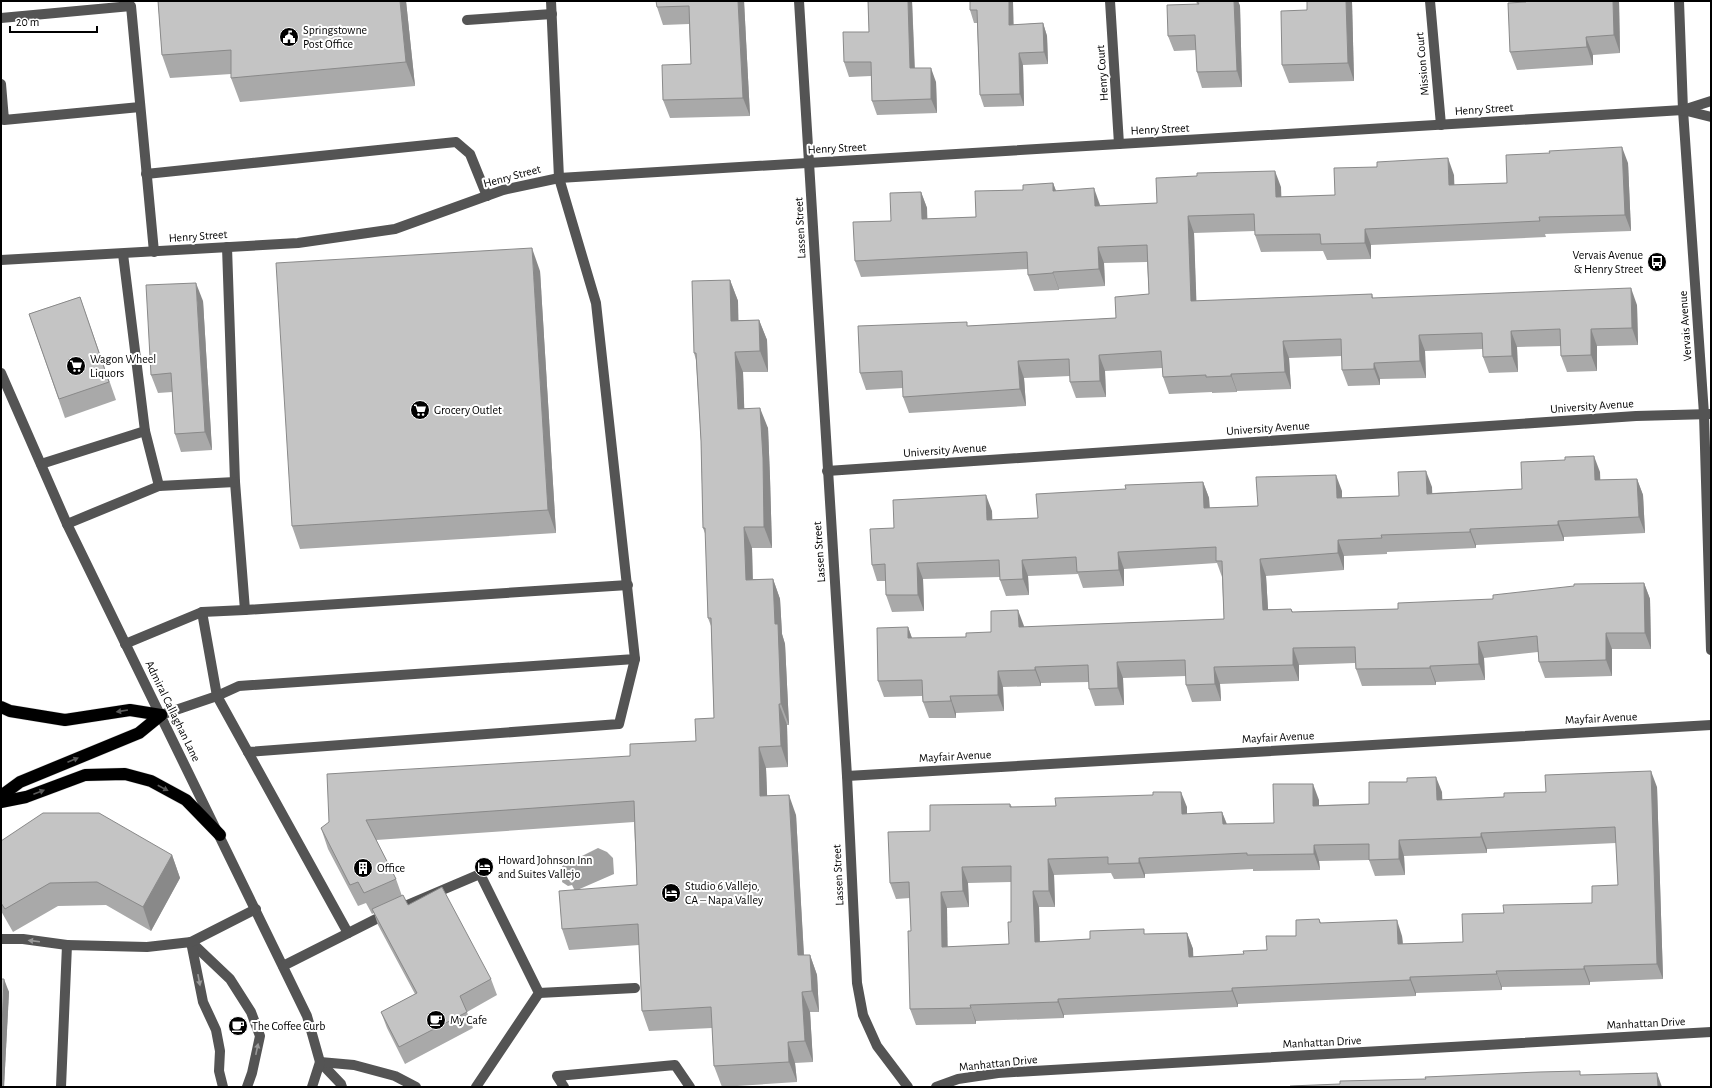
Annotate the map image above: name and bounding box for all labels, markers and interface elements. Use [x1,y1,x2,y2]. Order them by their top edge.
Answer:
scale bar [10,8,97,34]
text: 20 m [16,16,39,28]
place label: Springstowne Post Office [303,24,367,50]
public building icon: Springstowne Post Office [278,26,300,48]
street label: Mission Court [1413,32,1431,96]
street label: Henry Court [1094,44,1111,101]
street label: Henry Street [1454,101,1514,118]
street label: Henry Street [1130,121,1190,138]
street label: Henry Street [807,140,867,157]
street label: Henry Street [482,163,542,190]
street label: Lassen Street [792,197,808,259]
street label: Henry Street [168,228,228,245]
place label: Vervais Avenue & Henry Street [1572,249,1643,276]
bus stop icon: Vervais Avenue & Henry Street [1646,251,1668,273]
street label: Vervais Avenue [1677,290,1693,362]
place label: Wagon Wheel Liquors [90,353,156,379]
supermarket icon: Wagon Wheel Liquors [65,355,87,377]
street label: University Avenue [1550,397,1634,416]
supermarket icon: Grocery Outlet [409,399,431,421]
place label: Grocery Outlet [434,404,502,417]
street label: University Avenue [1226,419,1310,438]
street label: University Avenue [903,441,987,460]
street label: Lassen Street [811,521,827,583]
street label: Admiral Callaghan Lane [143,659,203,763]
one-way arrow [116,708,128,714]
street label: Mayfair Avenue [1564,710,1638,727]
street label: Mayfair Avenue [1241,729,1315,746]
street label: Mayfair Avenue [918,748,992,765]
one-way arrow [68,757,80,763]
one-way arrow [157,784,169,791]
one-way arrow [33,789,45,795]
street label: Lassen Street [830,844,846,906]
place label: Howard Johnson Inn and Suites Vallejo [498,854,593,881]
hotel icon: Howard Johnson Inn and Suites Vallejo [473,856,495,878]
building icon: Office [352,857,374,879]
place label: Office [377,862,405,874]
place label: Studio 6 Vallejo, CA – Napa Valley [685,880,763,907]
hotel icon: Studio 6 Vallejo, CA – Napa Valley [660,882,682,904]
one-way arrow [28,938,40,944]
one-way arrow [196,974,202,986]
cafe icon: My Cafe [425,1009,447,1031]
place label: My Cafe [450,1014,487,1027]
cafe icon: The Coffee Curb [227,1015,249,1037]
street label: Manhattan Drive [1606,1015,1686,1031]
place label: The Coffee Curb [252,1020,325,1032]
street label: Manhattan Drive [1282,1034,1362,1050]
one-way arrow [255,1043,261,1055]
street label: Manhattan Drive [958,1053,1038,1073]

